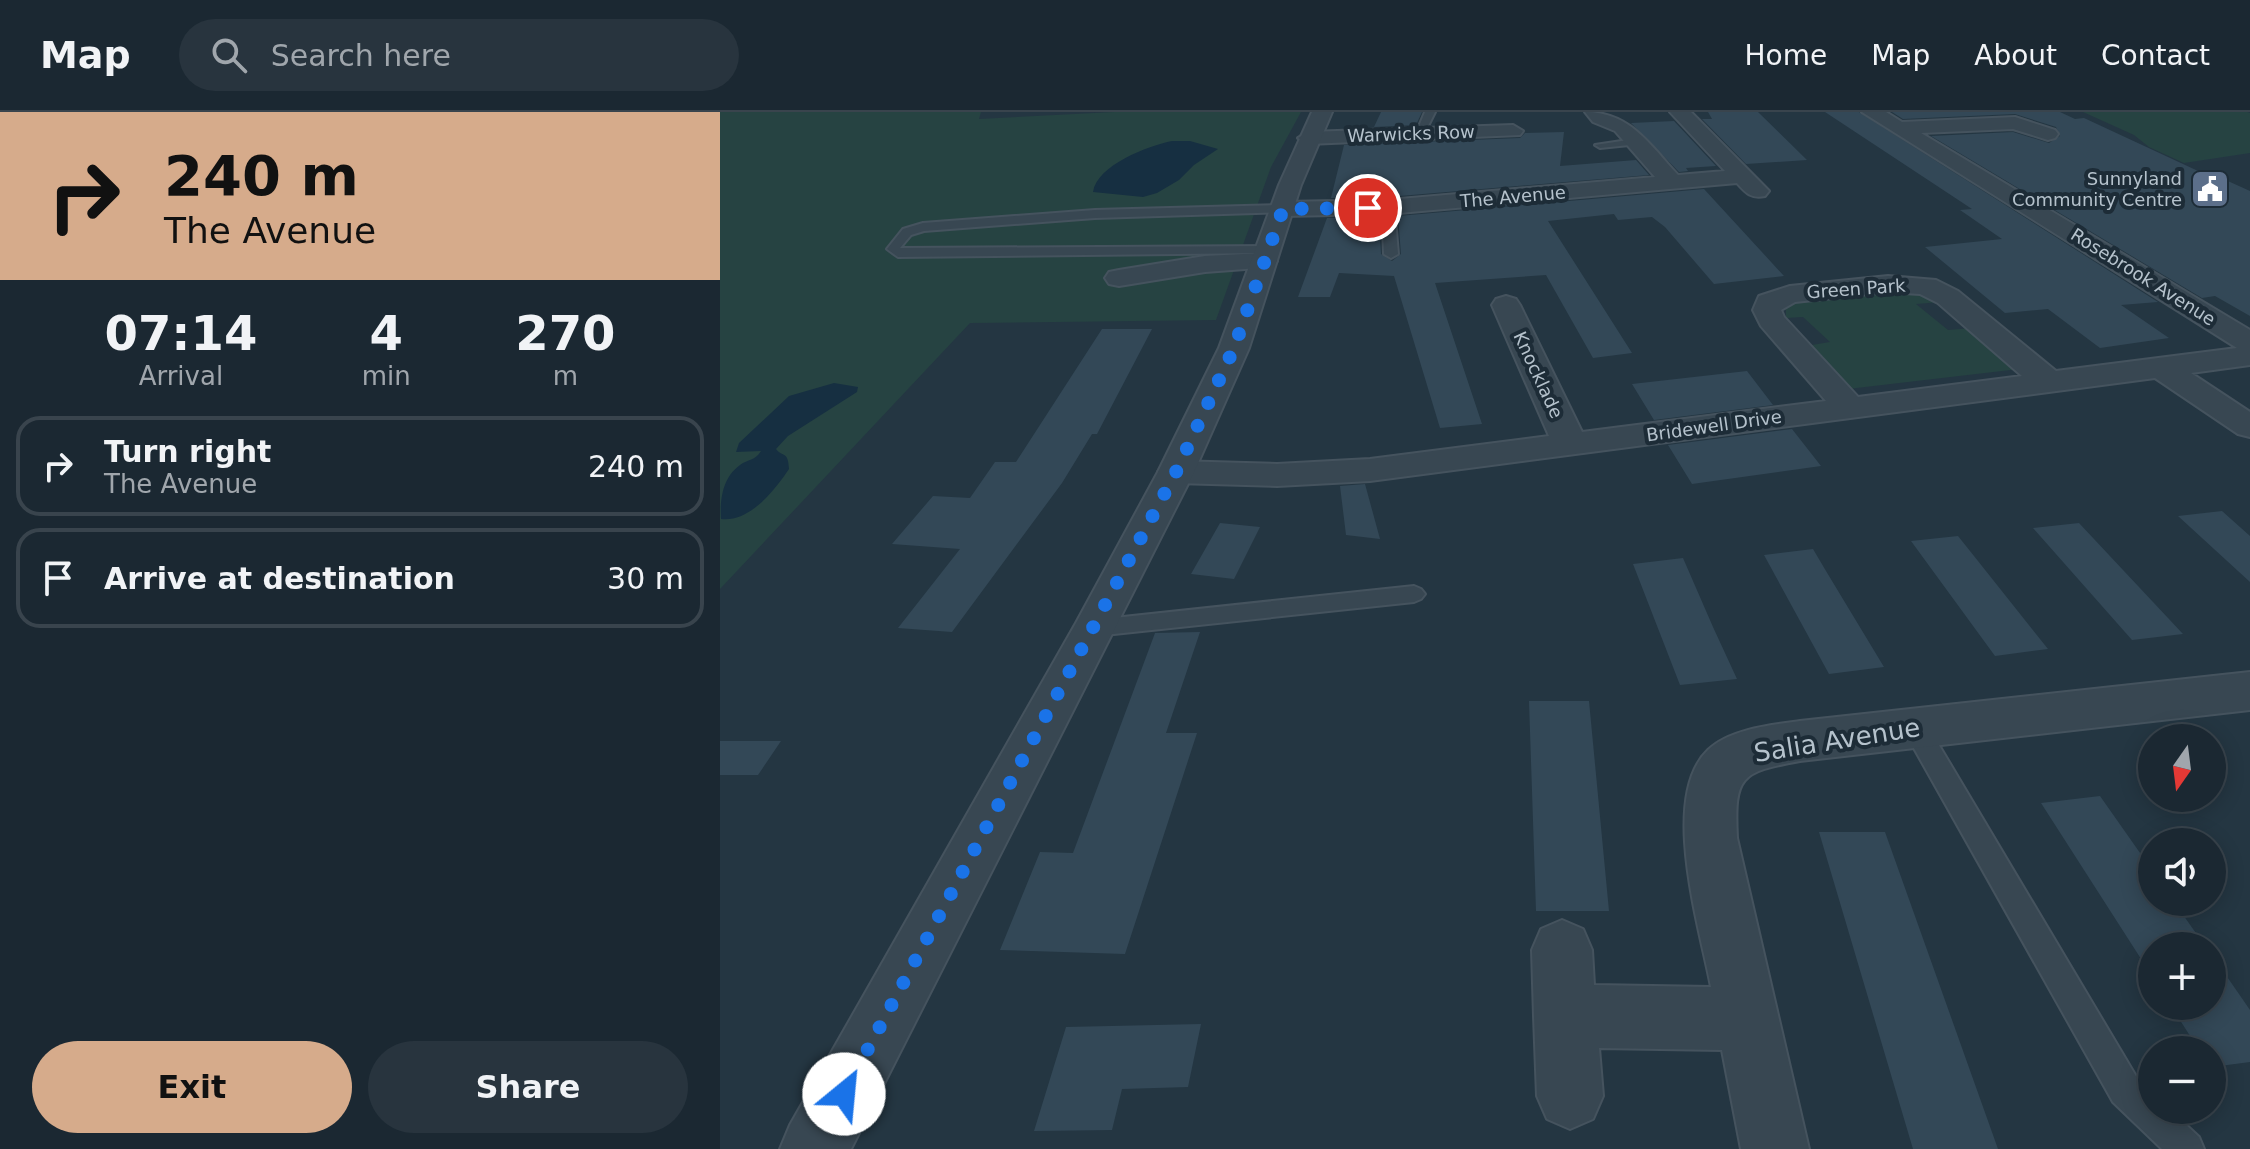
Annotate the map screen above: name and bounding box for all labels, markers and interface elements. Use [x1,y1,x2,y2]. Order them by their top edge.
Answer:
search box [179,19,739,91]
text: Map [40,33,131,77]
icon: search [207,33,251,77]
text: Search here [271,38,451,73]
text: Home [1744,39,1827,72]
text: Map [1871,39,1930,72]
text: About [1974,39,2057,72]
text: Contact [2101,39,2210,72]
street label: Warwicks Row [1347,121,1475,146]
text: 240 m [164,143,359,208]
icon: right [32,144,136,248]
place label: Sunnyland Community Centre [2012,168,2182,210]
public building icon: Sunnyland Community Centre [2189,168,2231,210]
pin [1334,174,1402,242]
street label: The Avenue [1458,181,1567,212]
icon: arrive [1346,186,1390,230]
text: The Avenue [164,210,376,251]
street label: Rosebrook Avenue [2067,224,2219,330]
street label: Green Park [1806,275,1907,302]
text: 07:14 [104,305,257,361]
text: 4 [370,305,403,361]
text: 270 [515,305,615,361]
street label: Knocklade [1509,328,1568,421]
text: Arrival [139,361,223,391]
text: min [362,361,411,391]
text: m [553,361,578,391]
street label: Bridewell Drive [1645,406,1783,445]
text: Turn right [104,434,271,469]
icon: right [36,444,80,488]
text: 240 m [588,449,684,484]
text: The Avenue [104,469,257,499]
icon: arrive [36,556,80,600]
text: Arrive at destination [104,561,455,596]
text: 30 m [607,561,684,596]
street label: Salia Avenue [1752,712,1922,768]
north arrow [2138,724,2226,812]
map controls [2138,724,2226,1124]
button: sound [2138,828,2226,916]
button: + [2138,932,2226,1020]
button: − [2138,1036,2226,1124]
button: Exit [32,1041,352,1133]
button: Share [368,1041,688,1133]
position arrow [802,1052,886,1136]

